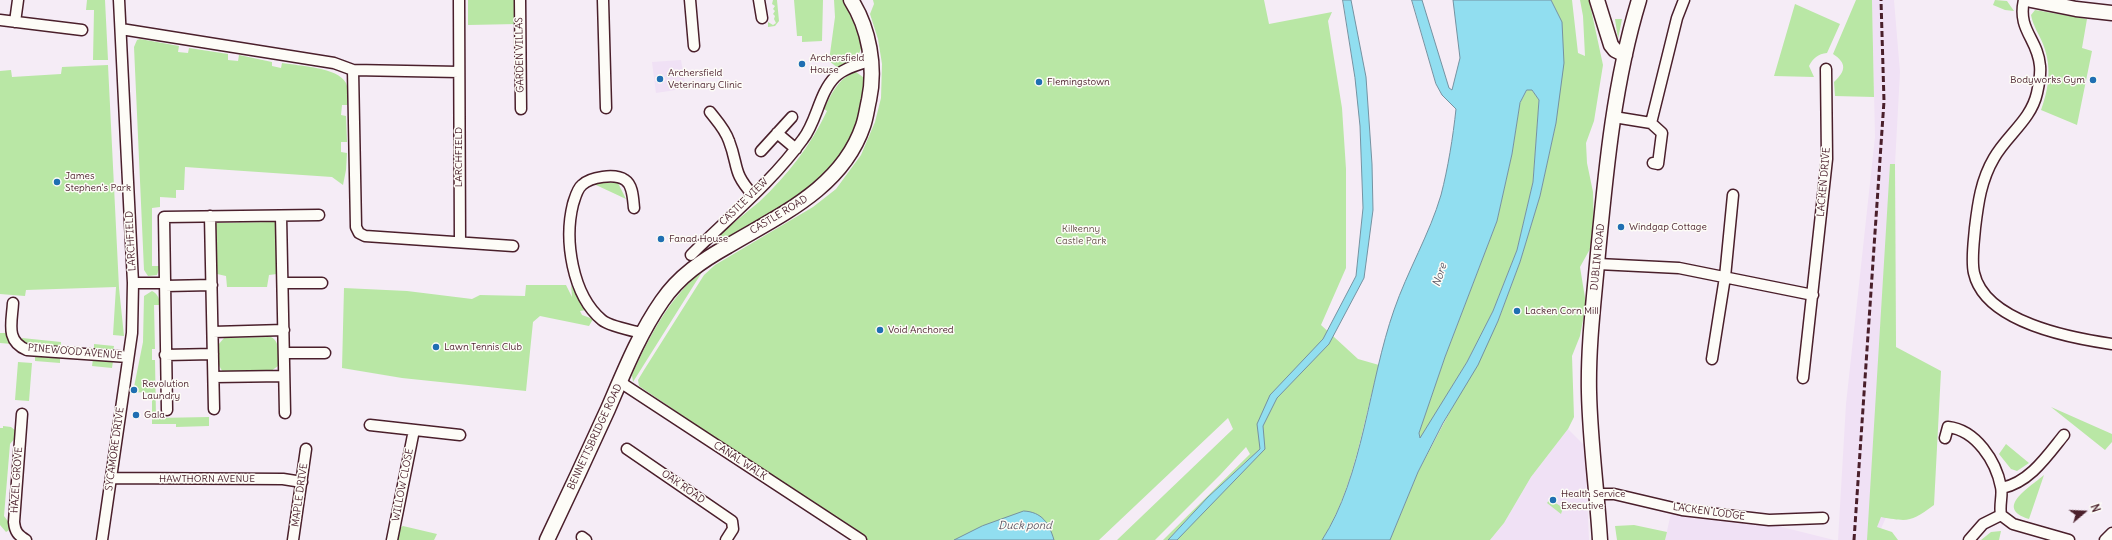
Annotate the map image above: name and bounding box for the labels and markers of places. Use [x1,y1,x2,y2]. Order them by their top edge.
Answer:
place label: Archersfield House [810,52,864,76]
marker: Archersfield House [797,59,807,69]
place label: Archersfield Veterinary Clinic [668,67,742,90]
marker: Archersfield Veterinary Clinic [655,74,665,84]
place label: Bodyworks Gym [2010,74,2085,86]
marker: Bodyworks Gym [2088,75,2098,85]
place label: Flemingstown [1047,76,1110,88]
marker: Flemingstown [1034,77,1044,87]
place label: James Stephen's Park [65,170,131,194]
marker: James Stephen's Park [52,177,62,187]
place label: Windgap Cottage [1629,221,1707,233]
marker: Windgap Cottage [1616,222,1626,232]
place label: Fanad House [669,233,728,245]
marker: Fanad House [656,234,666,244]
place label: Lacken Corn Mill [1525,305,1599,317]
marker: Lacken Corn Mill [1512,306,1522,316]
place label: Void Anchored [888,324,954,336]
marker: Void Anchored [875,325,885,335]
place label: Lawn Tennis Club [444,341,522,353]
marker: Lawn Tennis Club [431,342,441,352]
place label: Revolution Laundry [142,378,189,402]
marker: Revolution Laundry [129,385,139,395]
place label: Gala [144,409,165,421]
marker: Gala [131,410,141,420]
place label: Health Service Executive [1561,488,1625,512]
marker: Health Service Executive [1548,495,1558,505]

